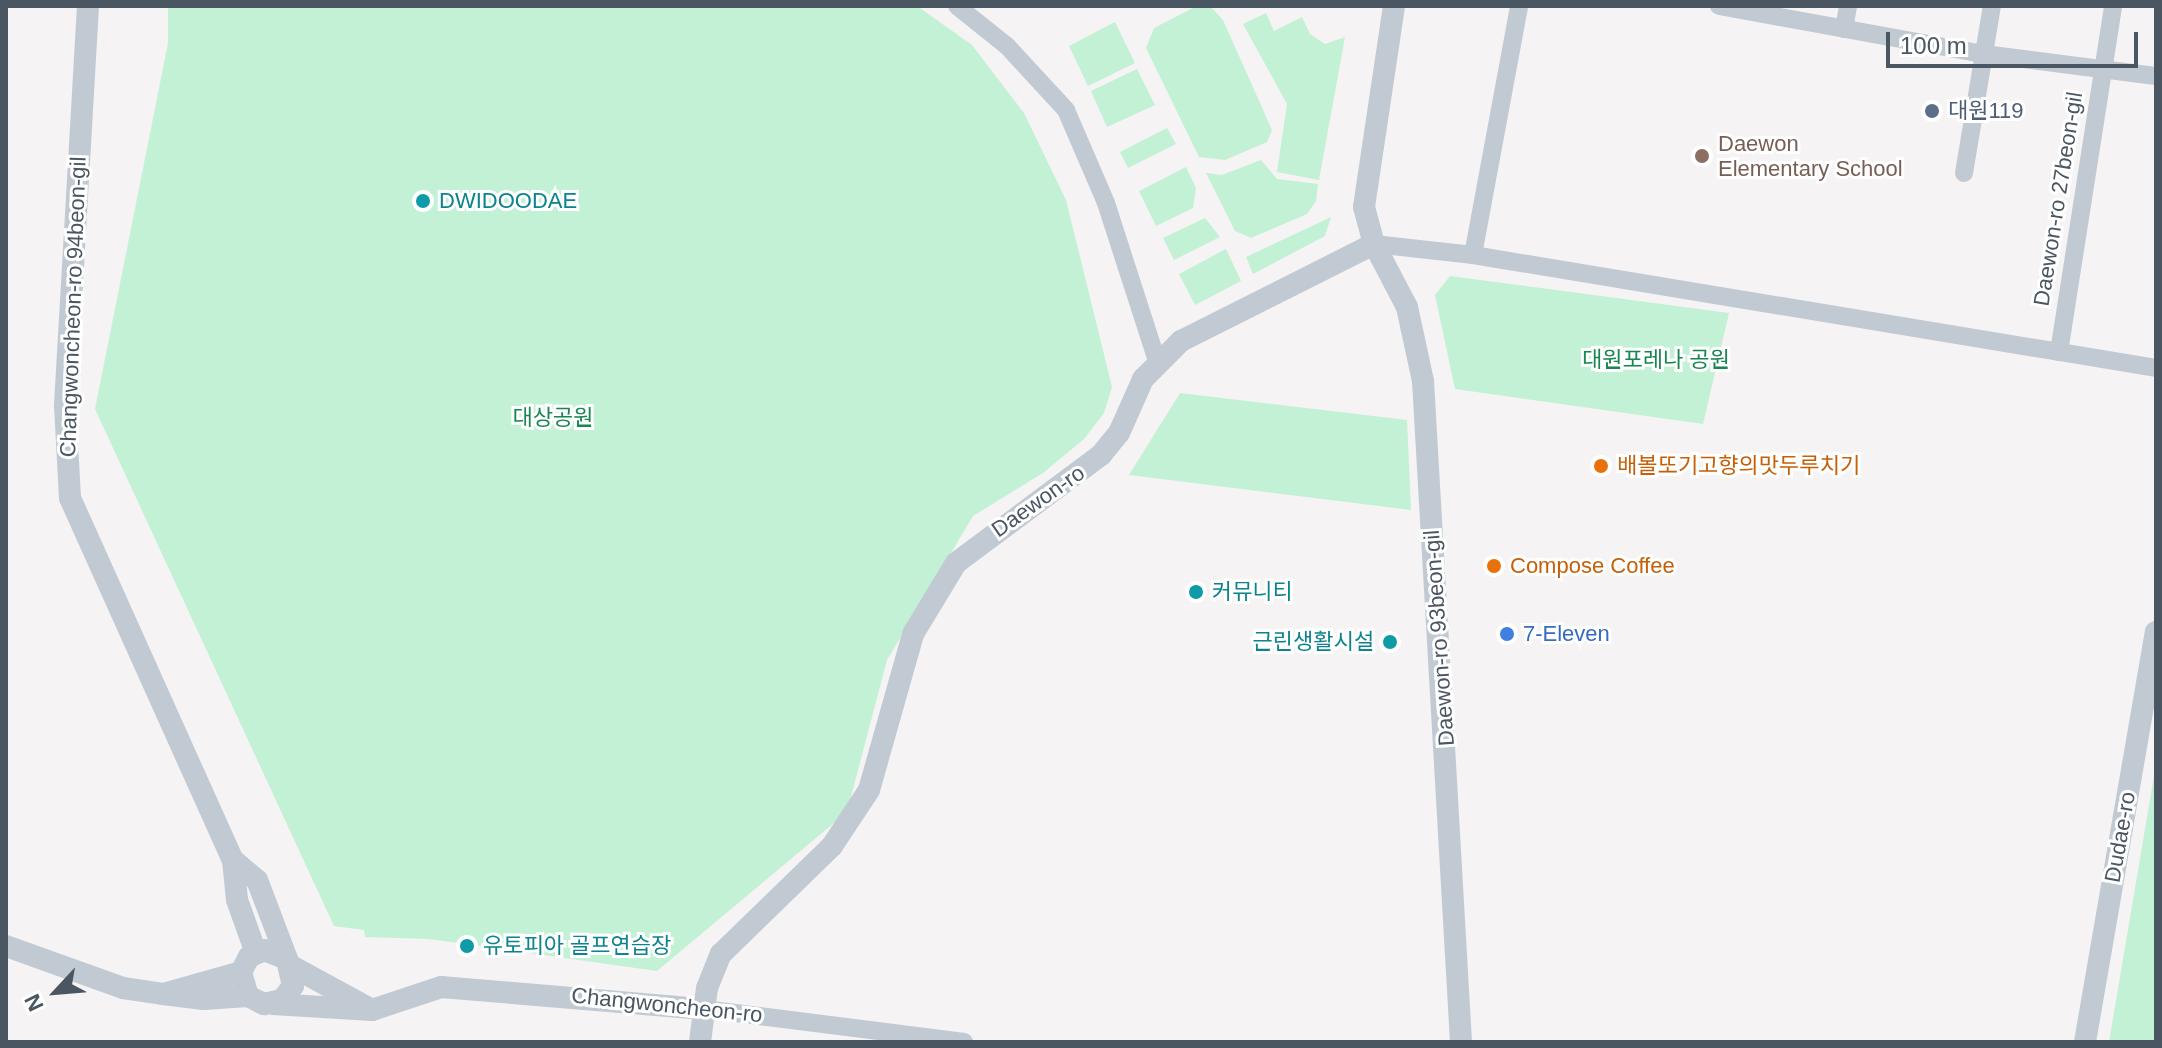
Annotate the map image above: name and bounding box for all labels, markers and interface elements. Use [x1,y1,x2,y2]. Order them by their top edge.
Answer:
scale bar [1890,16,2142,66]
text: 100 m [1900,32,1967,59]
street label: Daewon-ro 27beon-gil [2028,90,2088,308]
place label: 대원119 [1948,98,2024,124]
marker: 대원119 [1923,102,1941,120]
place label: Daewon Elementary School [1718,130,1903,182]
marker: Daewon Elementary School [1693,147,1711,165]
street label: Changwoncheon-ro 94beon-gil [55,156,91,458]
place label: DWIDOODAE [439,188,577,214]
marker: DWIDOODAE [414,192,432,210]
park label: 대원포레나 공원 [1582,347,1730,373]
park label: 대상공원 [513,405,593,431]
place label: 배볼또기고향의맛두루치기 [1617,453,1860,479]
marker: 배볼또기고향의맛두루치기 [1592,457,1610,475]
street label: Daewon-ro [986,459,1090,543]
street label: Daewon-ro 93beon-gil [1418,529,1460,747]
place label: Compose Coffee [1510,553,1675,579]
marker: Compose Coffee [1485,557,1503,575]
place label: 커뮤니티 [1212,579,1293,605]
marker: 커뮤니티 [1187,583,1205,601]
place label: 7-Eleven [1523,621,1610,647]
marker: 7-Eleven [1498,625,1516,643]
place label: 근린생활시설 [1253,629,1374,655]
marker: 근린생활시설 [1381,633,1399,651]
street label: Dudae-ro [2099,790,2141,884]
place label: 유토피아 골프연습장 [483,933,671,959]
marker: 유토피아 골프연습장 [458,937,476,955]
north arrow [16,952,96,1032]
street label: Changwoncheon-ro [570,982,764,1028]
text: N [19,990,49,1015]

